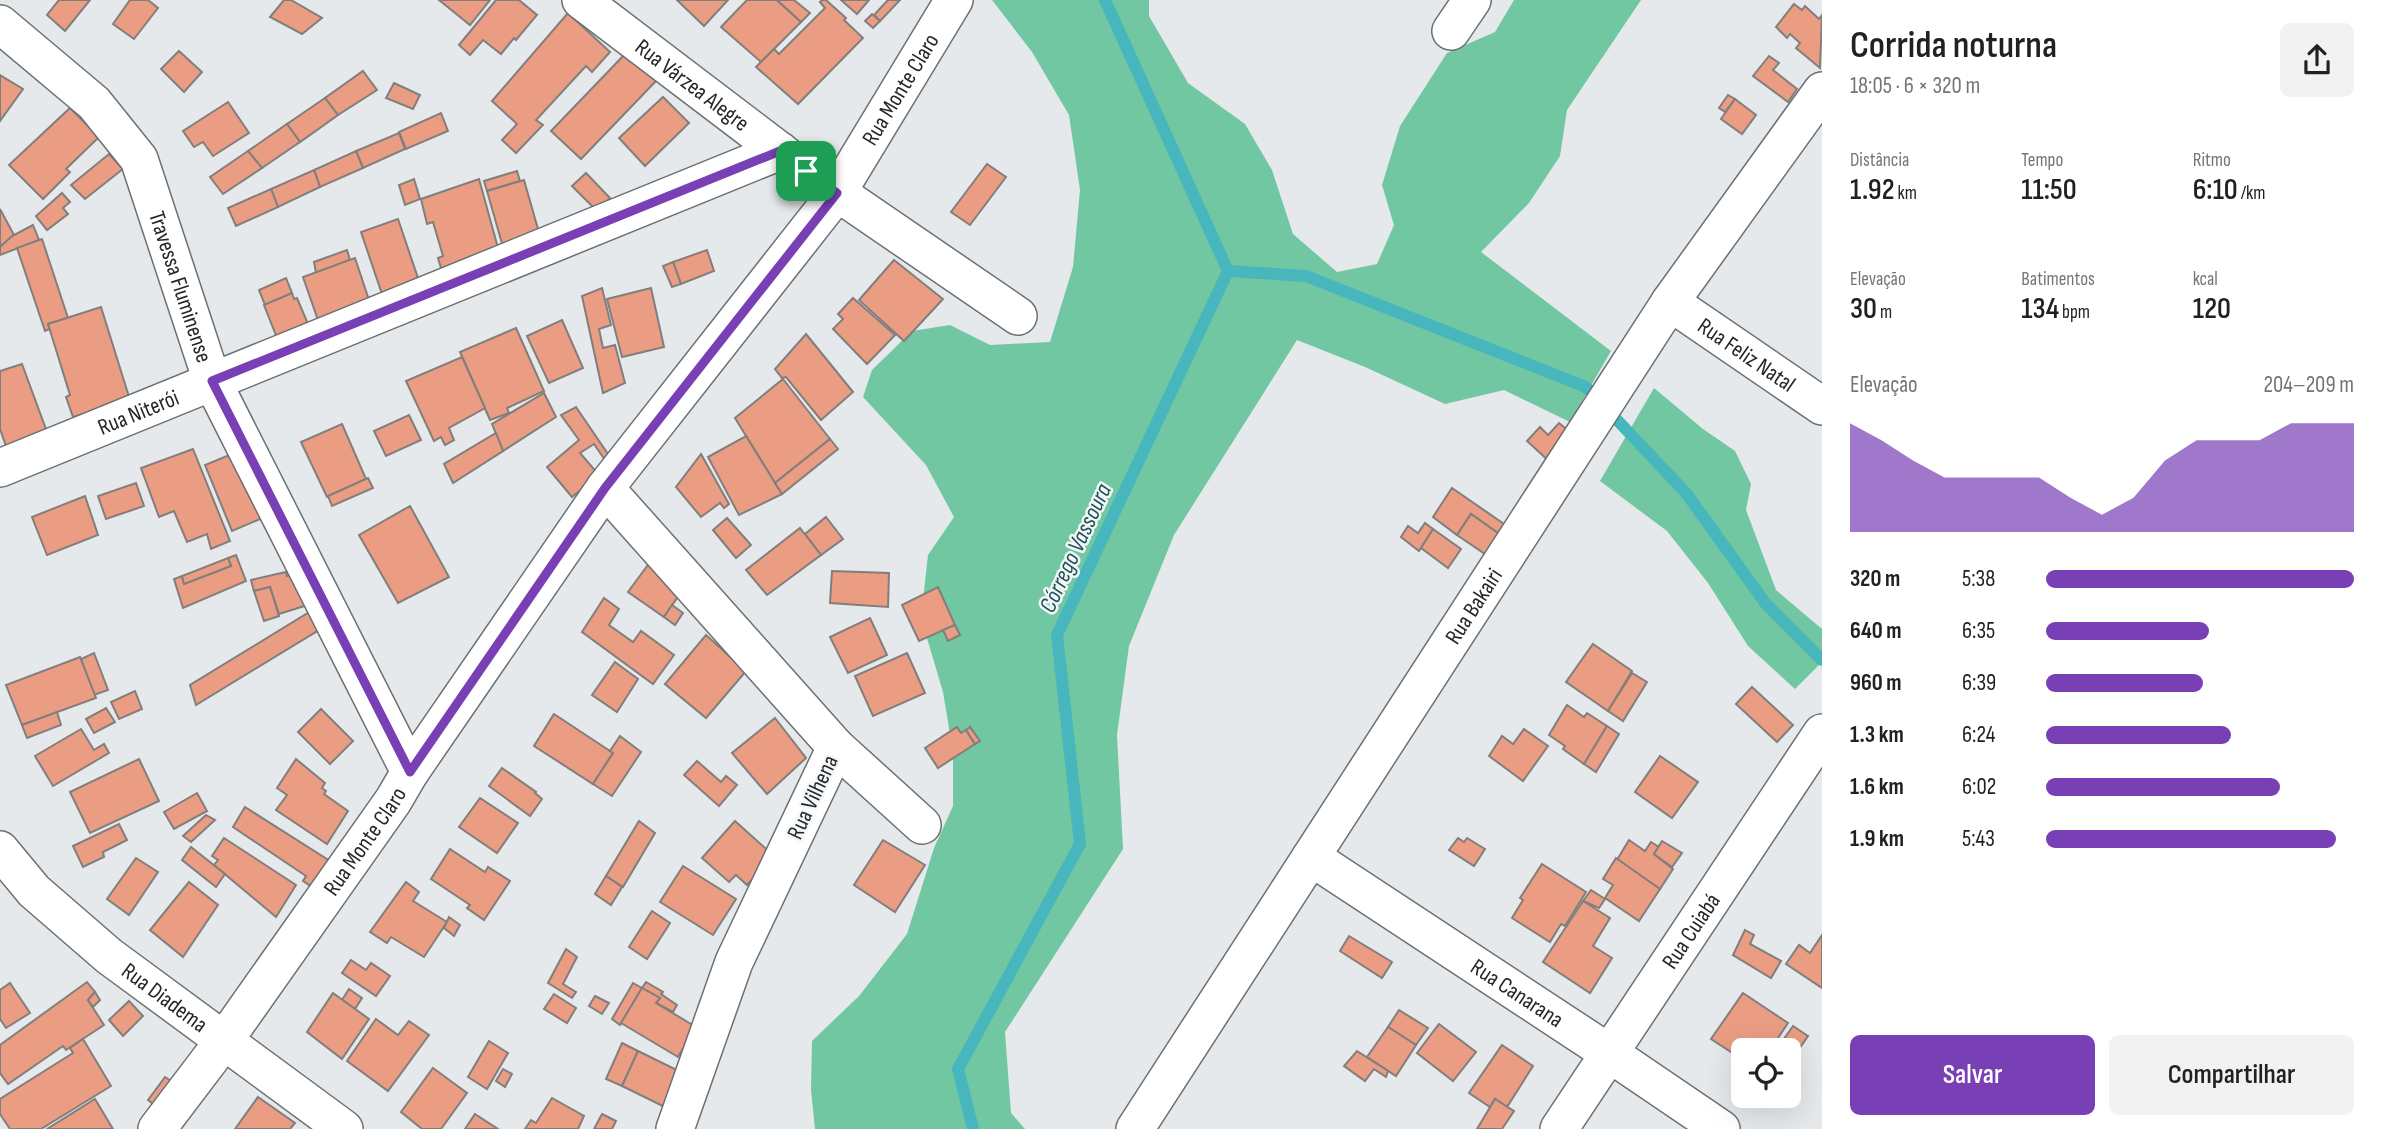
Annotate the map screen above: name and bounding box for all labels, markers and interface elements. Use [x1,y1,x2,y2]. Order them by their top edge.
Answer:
text: Corrida noturna [1850,23,2057,68]
button: share [2280,23,2354,97]
street label: Rua Monte Claro [856,29,945,151]
street label: Rua Várzea Alegre [629,33,754,138]
text: 18:05 · 6 × 320 m [1850,72,1980,100]
pin [776,141,836,201]
text: Distância [1850,149,1909,172]
text: Tempo [2021,149,2063,172]
text: Ritmo [2193,149,2231,172]
icon: arrive [787,152,825,190]
text: 1.92 [1850,172,1894,208]
text: 11:50 [2021,172,2077,208]
text: 6:10 [2193,172,2238,208]
text: km [1894,182,1917,205]
text: /km [2238,182,2266,205]
street label: Travessa Fluminense [142,208,218,366]
text: Elevação [1850,268,1906,291]
text: Batimentos [2021,268,2095,291]
text: kcal [2193,268,2218,291]
text: 30 [1850,291,1877,327]
text: 134 [2021,291,2059,327]
text: 120 [2193,291,2231,327]
text: m [1877,301,1892,324]
text: bpm [2059,301,2090,324]
street label: Rua Feliz Natal [1692,312,1800,399]
text: Elevação [1850,371,1918,399]
text: 204–209 m [2263,371,2354,399]
street label: Rua Niterói [94,384,183,442]
water label: Córrego Vassoura [1033,479,1118,617]
street label: Rua Bakairi [1439,563,1509,650]
text: 320 m [1850,565,1900,593]
text: 5:38 [1962,565,1995,593]
text: 640 m [1850,617,1902,645]
text: 6:35 [1962,617,1995,645]
text: 960 m [1850,669,1902,697]
text: 6:39 [1962,669,1996,697]
text: 1.3 km [1850,721,1904,749]
text: 6:24 [1962,721,1995,749]
street label: Rua Vilhena [781,751,844,844]
text: 1.6 km [1850,773,1904,801]
text: 6:02 [1962,773,1996,801]
street label: Rua Monte Claro [318,783,413,901]
text: 1.9 km [1850,825,1904,853]
text: 5:43 [1962,825,1995,853]
street label: Rua Cuiabá [1656,888,1727,974]
street label: Rua Canarana [1465,953,1568,1034]
street label: Rua Diadema [116,957,213,1039]
button: Salvar [1850,1035,2095,1115]
button: Compartilhar [2109,1035,2354,1115]
map controls [1731,1038,1801,1108]
button: locate [1731,1038,1801,1108]

